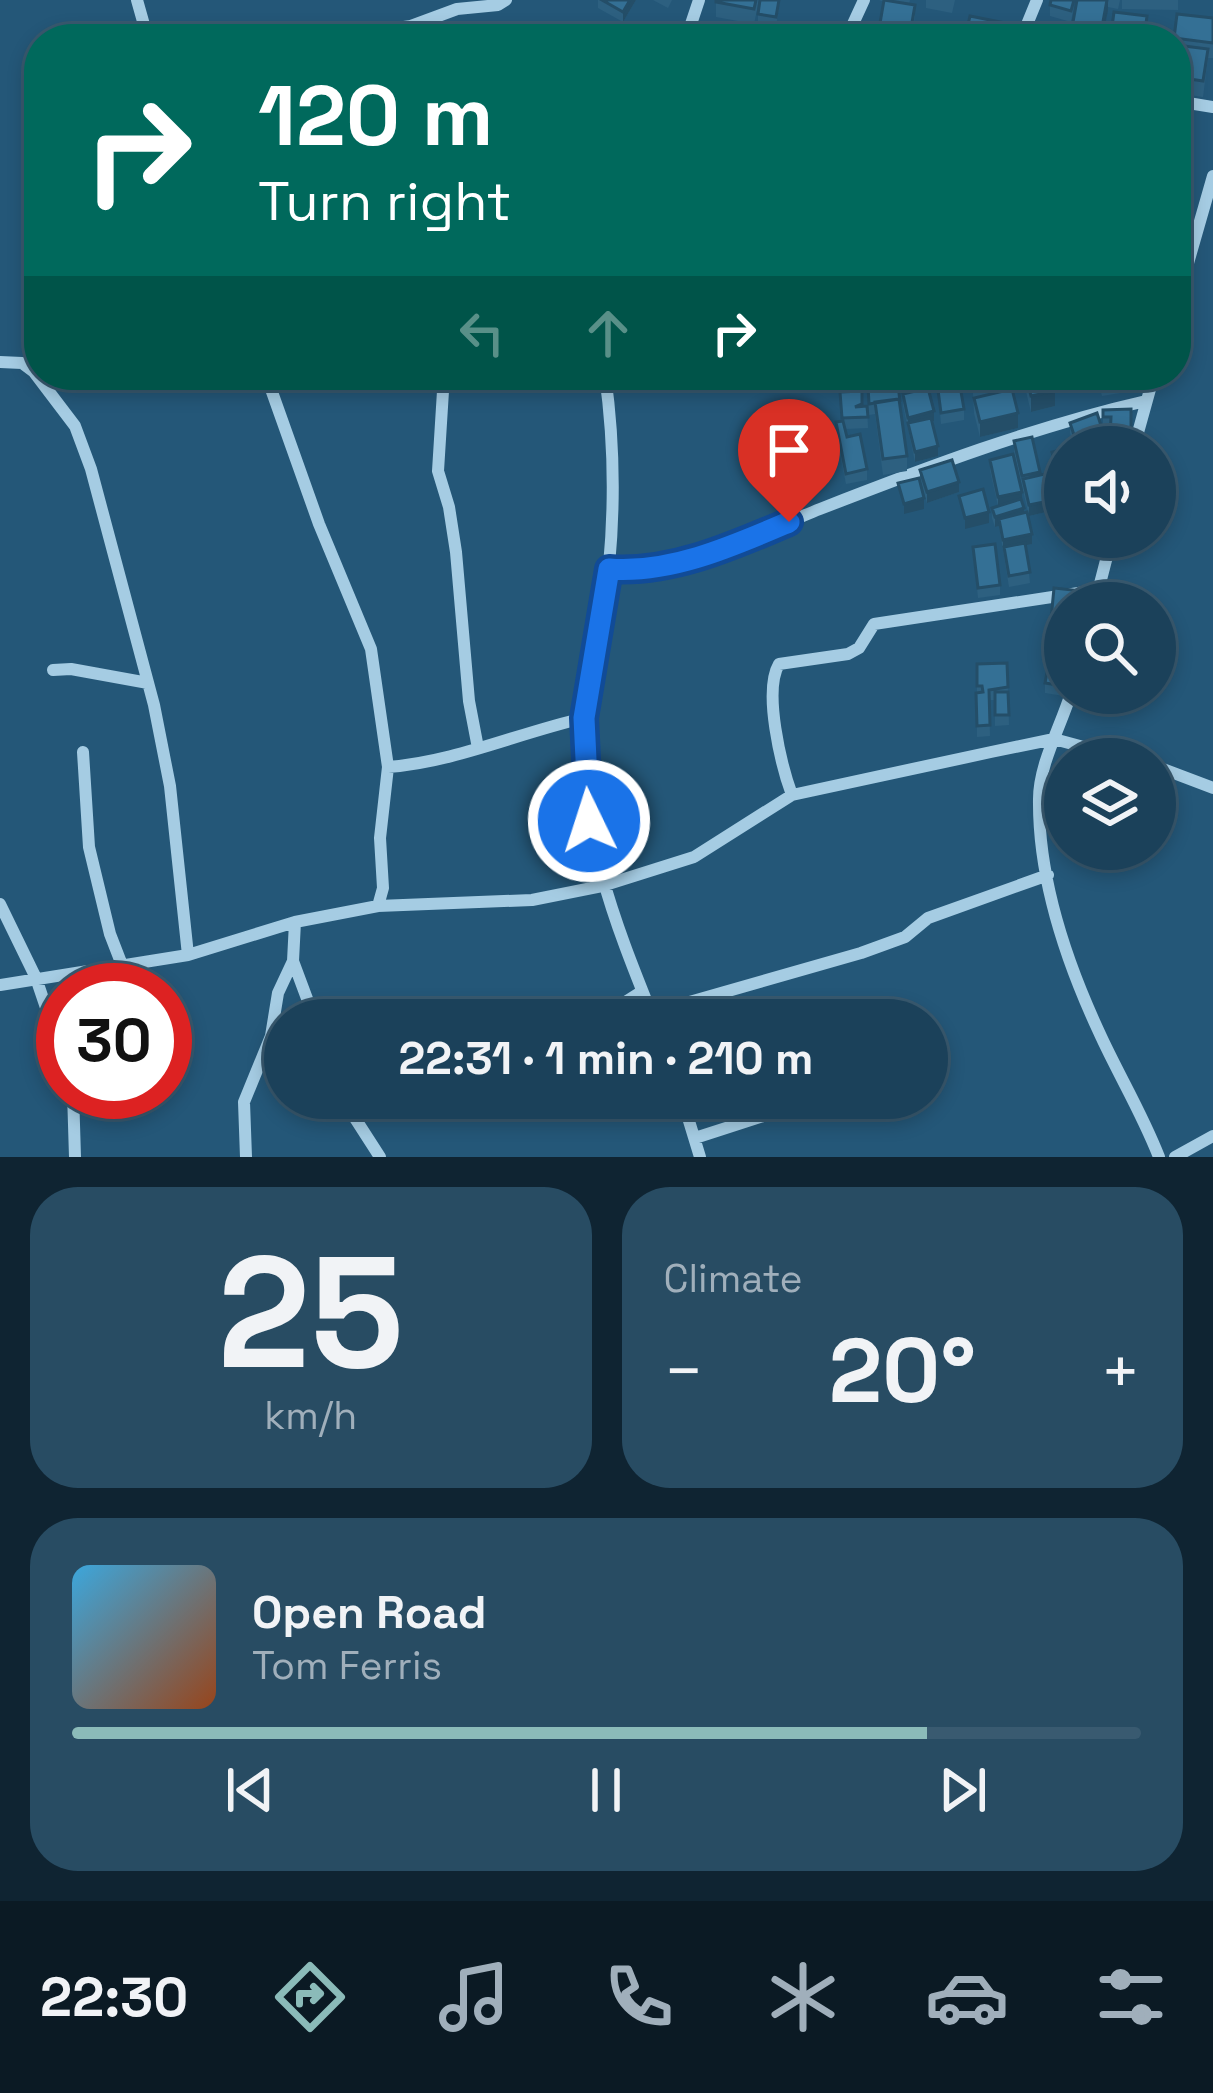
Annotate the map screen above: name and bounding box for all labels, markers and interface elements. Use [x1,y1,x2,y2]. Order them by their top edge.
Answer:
text: 120 m [258,62,493,170]
icon: right [60,72,216,228]
text: Turn right [258,167,511,236]
icon: left [449,300,515,366]
icon: ahead [575,300,641,366]
icon: right [701,300,767,366]
pin [738,399,840,522]
icon: arrive [756,417,822,483]
map controls [1044,426,1176,870]
button: sound [1044,426,1176,558]
button: search [1044,582,1176,714]
button: layers [1044,738,1176,870]
position arrow [526,758,652,884]
speed limit sign: 30 [36,963,192,1119]
text: 22:31 · 1 min · 210 m [398,1030,814,1087]
text: 25 [218,1213,404,1413]
text: Climate [664,1254,803,1303]
text: 20° [829,1313,976,1428]
text: − [664,1329,704,1413]
text: + [1100,1329,1141,1413]
text: km/h [264,1391,357,1440]
text: Open Road [252,1584,487,1641]
text: Tom Ferris [252,1641,442,1690]
icon: previous [217,1757,283,1823]
icon: pause [573,1757,639,1823]
icon: next [930,1757,996,1823]
icon: directions [268,1955,352,2039]
icon: music [432,1955,516,2039]
icon: phone [597,1955,681,2039]
icon: climate [761,1955,845,2039]
icon: car [925,1955,1009,2039]
icon: filters [1089,1955,1173,2039]
text: 22:30 [40,1963,188,2032]

